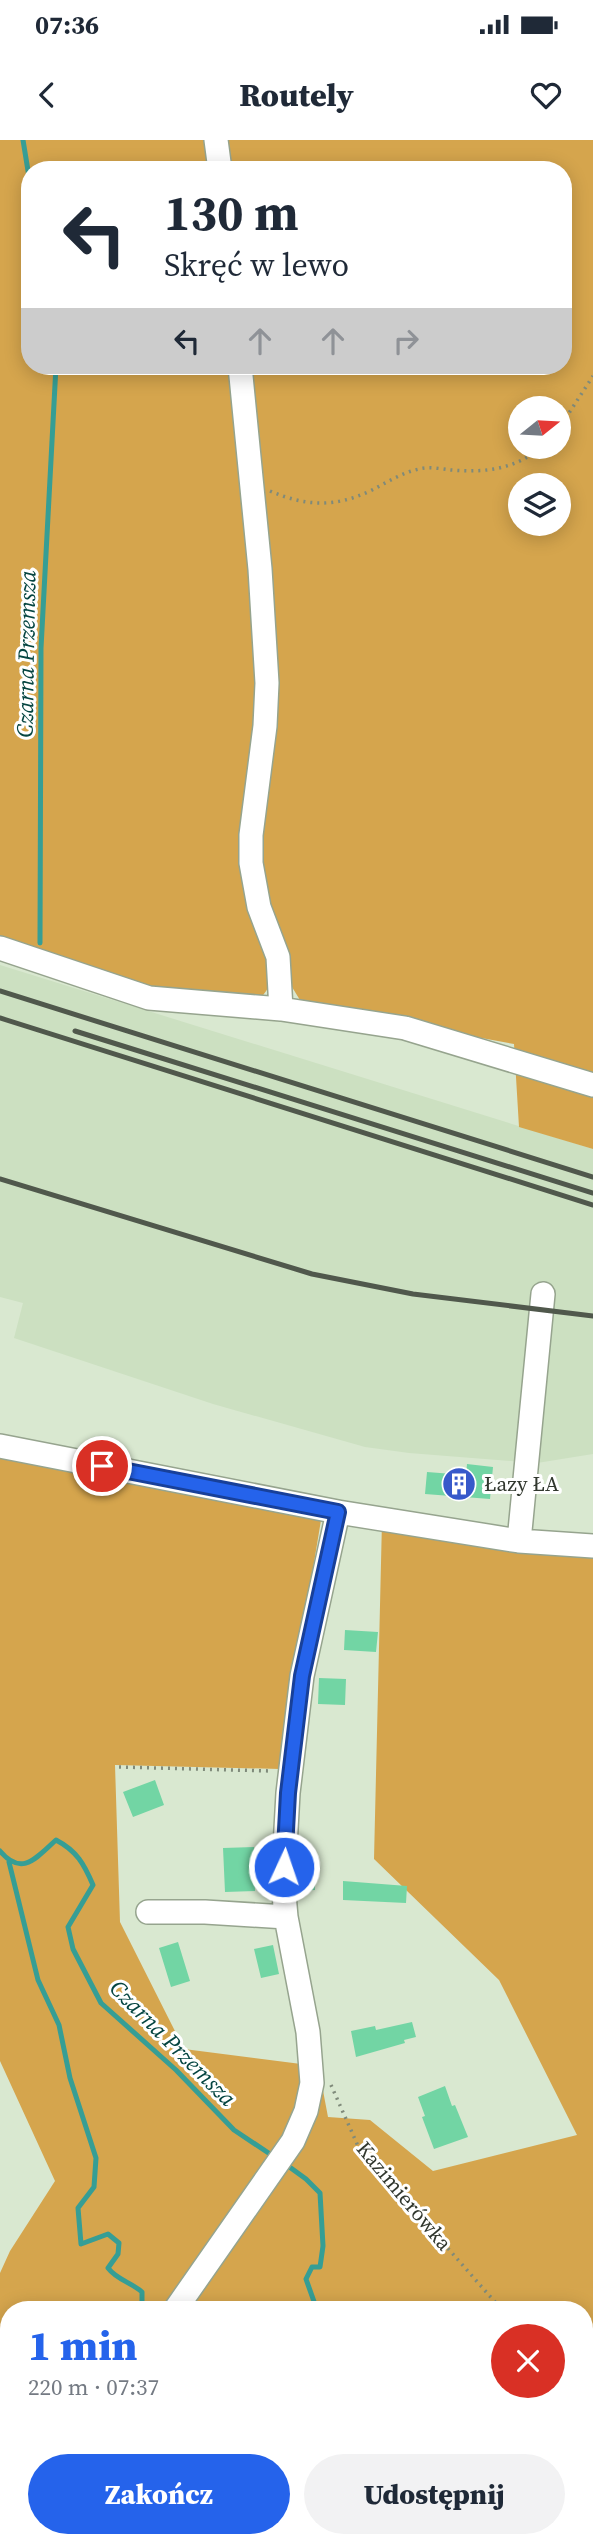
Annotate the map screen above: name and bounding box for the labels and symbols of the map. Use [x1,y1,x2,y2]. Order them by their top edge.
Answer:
north arrow [508,396,570,458]
water label: Czarna Przemsza [9,570,43,738]
pin [72,1436,132,1496]
building icon: Łazy ŁA [440,1465,478,1503]
place label: Łazy ŁA [484,1469,559,1498]
position arrow [247,1830,321,1904]
water label: Czarna Przemsza [103,1973,243,2113]
street label: Kazimierówka [350,2135,459,2257]

